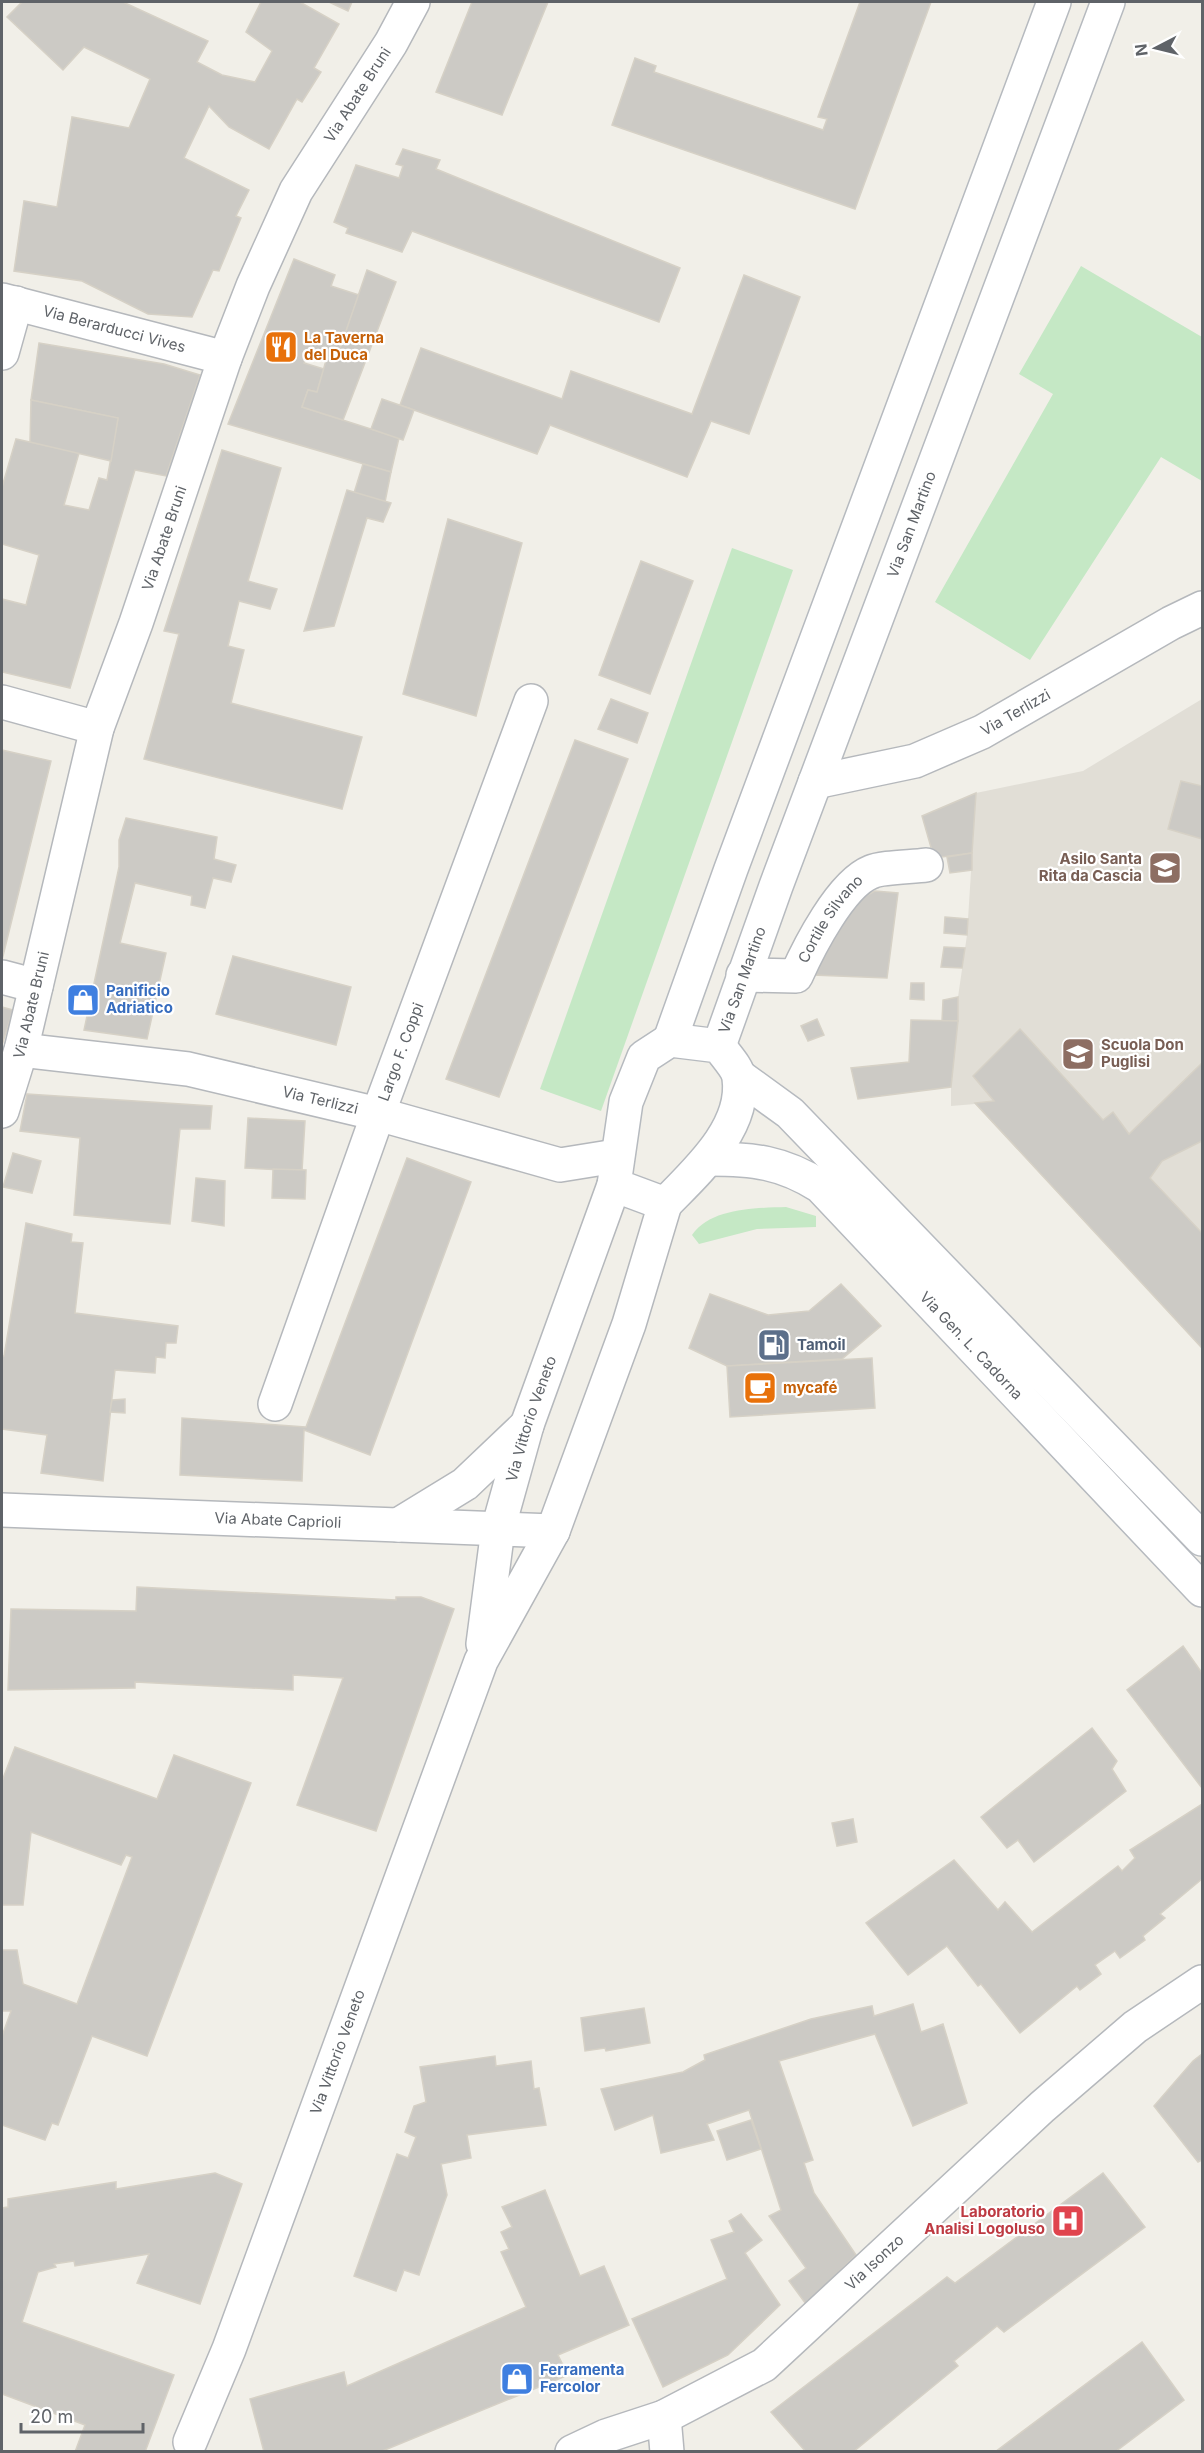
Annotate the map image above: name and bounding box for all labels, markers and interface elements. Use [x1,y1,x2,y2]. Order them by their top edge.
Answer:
north arrow [1126,18,1186,78]
street label: Via Abate Bruni [320,43,395,146]
text: N [1130,43,1152,57]
street label: Via Berarducci Vives [41,301,188,356]
place label: La Taverna del Duca [304,328,384,364]
restaurant icon: La Taverna del Duca [263,329,299,365]
street label: Via San Martino [883,468,940,580]
street label: Via Abate Bruni [138,483,190,593]
street label: Via Terlizzi [977,685,1054,740]
place label: Asilo Santa Rita da Cascia [1039,849,1142,885]
school or university icon: Asilo Santa Rita da Cascia [1147,850,1183,886]
street label: Cortile Silvano [794,870,866,966]
street label: Via San Martino [714,924,770,1036]
street label: Via Abate Bruni [9,950,53,1061]
place label: Panificio Adriatico [106,981,173,1017]
shop icon: Panificio Adriatico [65,982,101,1018]
street label: Largo F. Coppi [374,1000,427,1104]
place label: Scuola Don Puglisi [1101,1035,1184,1071]
school or university icon: Scuola Don Puglisi [1060,1036,1096,1072]
street label: Via Terlizzi [281,1082,360,1118]
street label: Via Gen. L. Cadorna [916,1287,1027,1403]
fuel station icon: Tamoil [756,1327,792,1363]
place label: Tamoil [797,1335,846,1354]
street label: Via Vittorio Veneto [502,1353,560,1484]
cafe icon: mycafé [742,1370,778,1406]
place label: mycafé [783,1378,838,1397]
street label: Via Abate Caprioli [214,1508,342,1532]
street label: Via Vittorio Veneto [306,1987,369,2117]
place label: Laboratorio Analisi Logoluso [924,2202,1045,2238]
hospital icon: Laboratorio Analisi Logoluso [1050,2203,1086,2239]
street label: Via Isonzo [841,2230,908,2294]
place label: Ferramenta Fercolor [540,2360,624,2396]
shop icon: Ferramenta Fercolor [499,2361,535,2397]
scale bar [21,2396,142,2434]
text: 20 m [30,2406,73,2427]

